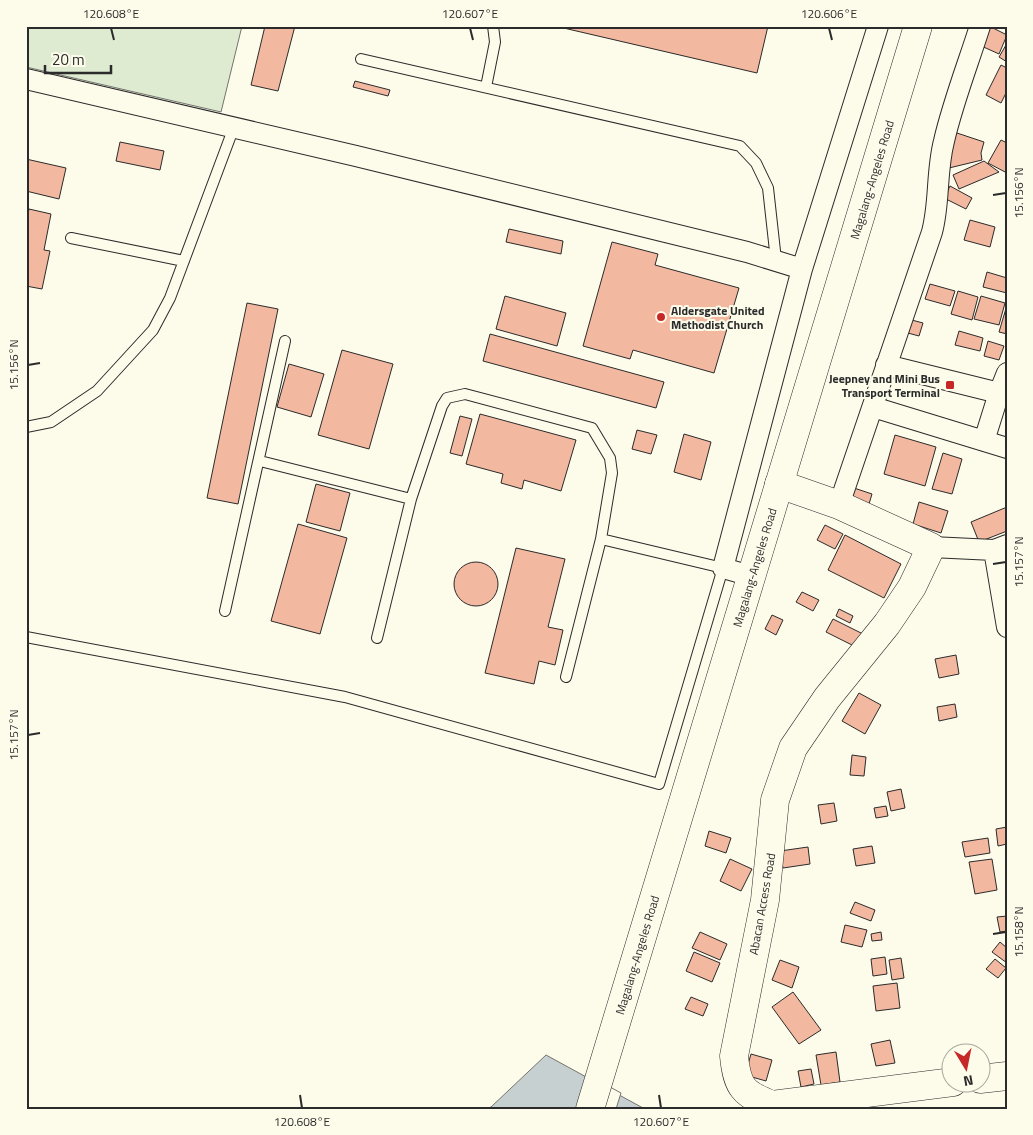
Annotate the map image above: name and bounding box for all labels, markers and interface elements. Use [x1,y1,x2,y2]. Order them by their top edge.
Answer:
text: 120.608°E [83,4,139,23]
text: 120.607°E [442,4,498,23]
text: 120.606°E [801,4,857,23]
scale bar [45,42,111,74]
text: 20 m [52,48,85,71]
street label: Magalang-Angeles Road [844,118,898,242]
text: 15.156°N [1009,167,1028,219]
place label: Aldersgate United Methodist Church [671,301,765,334]
marker: Aldersgate United Methodist Church [655,311,667,323]
text: 15.156°N [4,339,23,391]
place label: Jeepney and Mini Bus Transport Terminal [829,369,940,402]
marker: Jeepney and Mini Bus Transport Terminal [944,379,956,391]
street label: Magalang-Angeles Road [727,505,781,629]
text: 15.157°N [1009,536,1028,588]
text: 15.157°N [4,709,23,761]
street label: Abacan Access Road [744,852,780,956]
street label: Magalang-Angeles Road [610,893,664,1017]
text: 15.158°N [1009,906,1028,958]
north arrow [940,1042,990,1092]
text: N [962,1070,975,1092]
text: 120.608°E [274,1112,330,1131]
text: 120.607°E [633,1112,689,1131]

